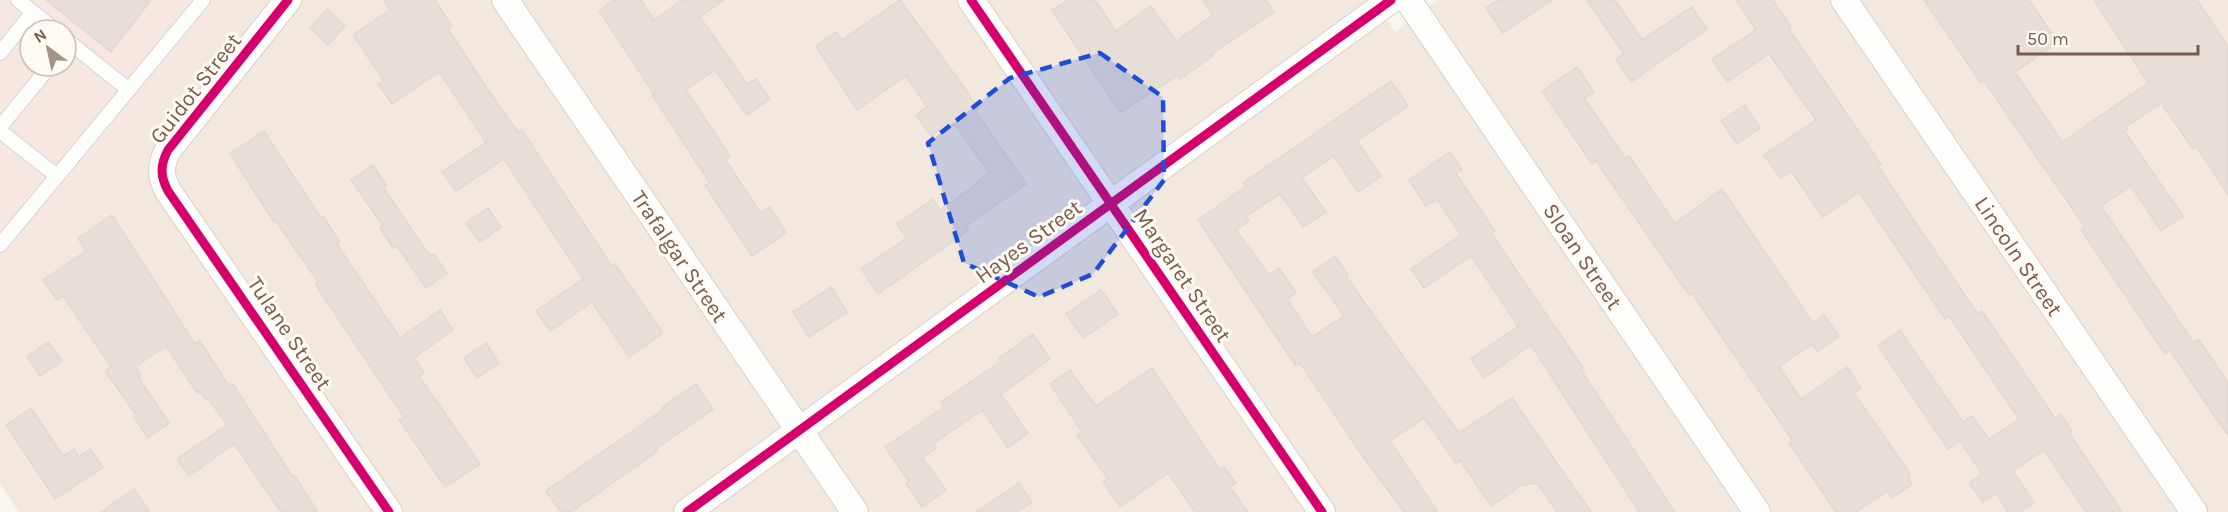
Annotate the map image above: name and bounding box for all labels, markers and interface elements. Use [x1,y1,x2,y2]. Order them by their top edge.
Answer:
north arrow [18,18,78,78]
scale bar [2018,18,2198,56]
text: N [30,25,50,47]
street label: Guidot Street [145,28,247,149]
text: 50 m [2027,28,2069,50]
street label: Trafalgar Street [626,186,733,327]
street label: Lincoln Street [1969,192,2068,321]
street label: Hayes Street [970,194,1087,289]
street label: Sloan Street [1537,199,1627,315]
street label: Margaret Street [1128,204,1237,348]
street label: Tulane Street [242,272,337,395]

